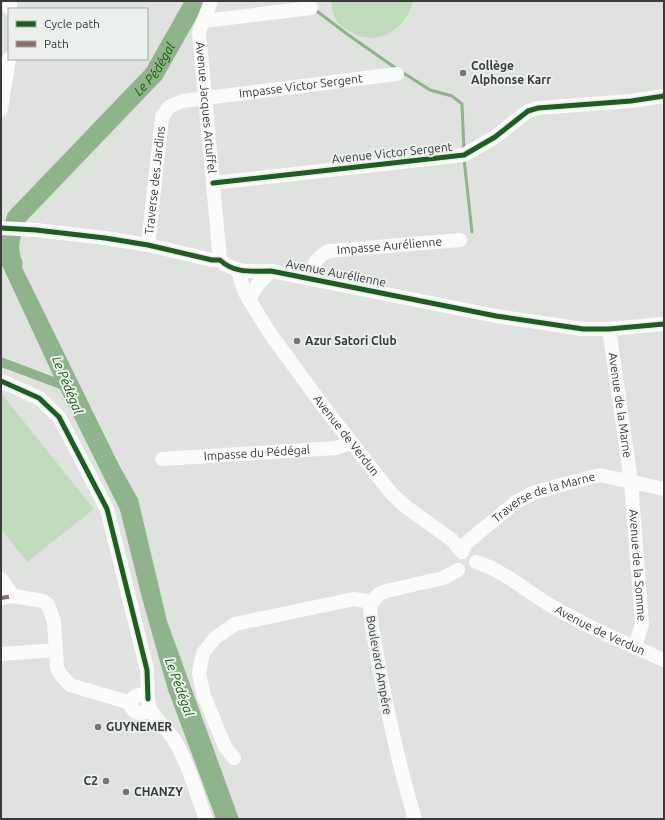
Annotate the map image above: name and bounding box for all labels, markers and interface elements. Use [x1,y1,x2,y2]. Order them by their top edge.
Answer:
legend [8,8,148,60]
text: Cycle path [44,17,100,30]
text: Path [44,37,69,50]
water label: Le Pédégal [131,40,178,98]
street label: Avenue Jacques Artuffel [194,41,219,174]
place label: Collège Alphonse Karr [471,59,551,86]
marker: Collège Alphonse Karr [458,68,468,78]
street label: Impasse Victor Sergent [238,71,364,100]
street label: Traverse des Jardins [142,126,167,235]
street label: Avenue Victor Sergent [331,140,453,165]
street label: Impasse Aurélienne [336,235,442,256]
street label: Avenue Aurélienne [285,256,387,289]
place label: Azur Satori Club [305,334,397,347]
marker: Azur Satori Club [292,336,302,346]
street label: Avenue de la Marne [606,352,635,459]
water label: Le Pédégal [50,354,86,416]
street label: Avenue de Verdun [311,392,382,478]
street label: Impasse du Pédégal [203,443,310,462]
street label: Traverse de la Marne [490,470,596,525]
street label: Avenue de la Somme [627,509,649,622]
street label: Avenue de Verdun [553,602,647,657]
street label: Boulevard Ampère [364,614,395,716]
water label: Le Pédégal [163,656,197,718]
place label: GUYNEMER [106,720,172,733]
marker: GUYNEMER [93,722,103,732]
place label: C2 [84,774,98,787]
marker: C2 [101,776,111,786]
place label: CHANZY [134,785,183,798]
marker: CHANZY [121,787,131,797]

